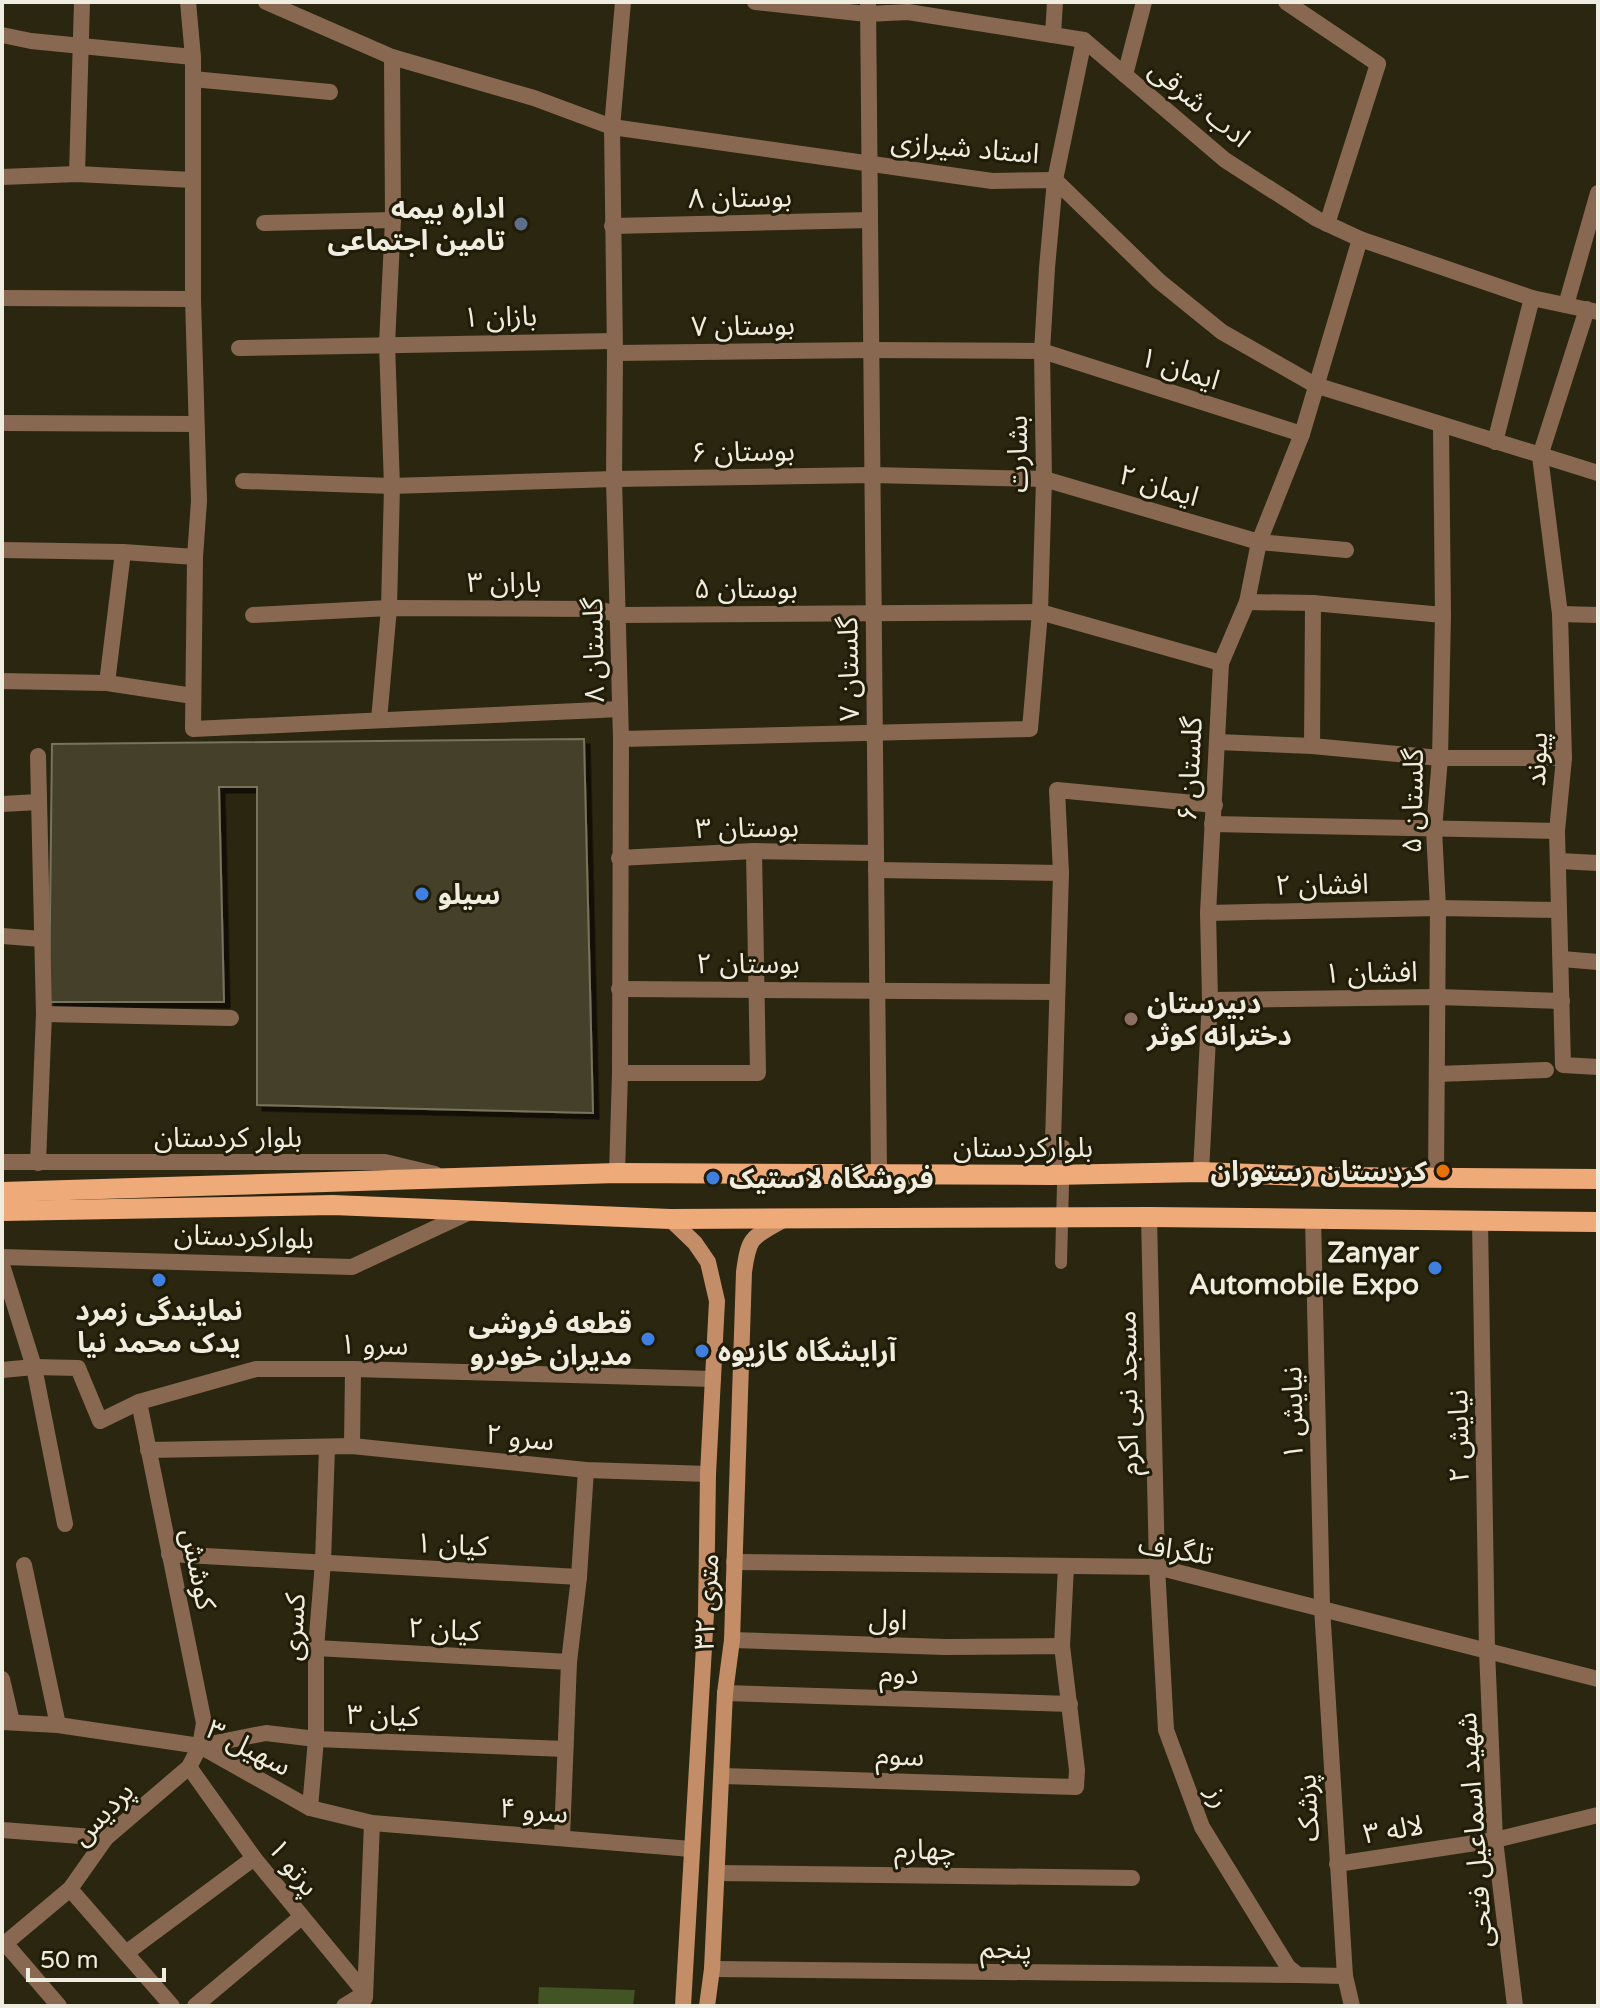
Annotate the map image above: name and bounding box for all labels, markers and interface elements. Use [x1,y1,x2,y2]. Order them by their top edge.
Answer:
street label: ادب شرقی [1142,53,1257,155]
street label: استاد شیرازی [889,125,1041,171]
street label: بوستان ۸ [688,180,792,216]
place label: اداره بیمه تامین اجتماعی [327,192,505,258]
marker: اداره بیمه تامین اجتماعی [512,215,530,233]
street label: بازان ۱ [463,299,538,335]
street label: بوستان ۷ [691,308,795,344]
street label: ایمان ۱ [1136,340,1224,398]
street label: بشارت [1001,415,1035,493]
street label: بوستان ۶ [691,434,795,470]
street label: ایمان ۲ [1115,458,1203,514]
street label: باران ۳ [467,566,541,600]
street label: بوستان ۵ [694,572,798,606]
street label: گلستان ۸ [576,597,612,703]
street label: گلستان ۷ [831,616,867,722]
street label: گلستان ۶ [1170,715,1210,822]
street label: پیوند [1519,731,1555,787]
street label: گلستان ۵ [1395,748,1431,854]
street label: بوستان ۳ [695,810,799,846]
street label: افشان ۲ [1275,867,1369,903]
place label: سیلو [438,878,500,912]
marker: سیلو [413,885,431,903]
street label: بوستان ۲ [696,947,800,981]
street label: افشان ۱ [1324,955,1418,991]
place label: دبیرستان دخترانه کوثر [1146,987,1292,1053]
marker: دبیرستان دخترانه کوثر [1122,1010,1140,1028]
street label: بلوار کردستان [154,1121,302,1155]
street label: بلوارکردستان [953,1131,1093,1165]
place label: کردستان رستوران [1211,1155,1427,1189]
place label: فروشگاه لاستیک [729,1162,934,1196]
marker: کردستان رستوران [1434,1162,1452,1180]
marker: فروشگاه لاستیک [704,1169,722,1187]
street label: بلوارکردستان [173,1218,314,1256]
place label: Zanyar Automobile Expo [1189,1236,1420,1302]
marker: Zanyar Automobile Expo [1426,1259,1444,1277]
marker: نمایندگی زمرد یدک محمد نیا [150,1271,168,1289]
place label: نمایندگی زمرد یدک محمد نیا [75,1294,243,1360]
place label: قطعه فروشی مدیران خودرو [469,1307,632,1373]
street label: مسجد نبی اکرم [1110,1310,1149,1476]
street label: سرو ۱ [339,1327,409,1363]
marker: قطعه فروشی مدیران خودرو [639,1330,657,1348]
place label: آرایشگاه کازیوه [718,1335,897,1369]
marker: آرایشگاه کازیوه [693,1342,711,1360]
street label: نیایش ۱ [1275,1366,1311,1460]
street label: نیایش ۲ [1441,1389,1477,1483]
street label: سرو ۲ [484,1417,556,1459]
street label: کوشش [173,1525,223,1613]
street label: کیان ۱ [415,1526,490,1564]
street label: تلگراف [1136,1527,1216,1573]
street label: ۳۲ متری [687,1553,727,1651]
street label: کسری [275,1592,313,1662]
street label: اول [868,1602,908,1638]
street label: کیان ۲ [407,1611,482,1649]
street label: دوم [879,1656,919,1695]
street label: کیان ۳ [346,1698,420,1734]
street label: شهید اسماعیل فتحی [1450,1711,1500,1949]
street label: سهیل ۳ [201,1712,297,1784]
street label: سوم [875,1738,925,1777]
street label: پزشک [1289,1773,1327,1843]
street label: پردیس [64,1775,141,1853]
street label: رز [1198,1781,1238,1813]
street label: سرو ۴ [498,1791,570,1831]
street label: لاله ۳ [1361,1808,1426,1852]
street label: پرتو ۱ [260,1832,326,1903]
street label: چهارم [894,1832,956,1871]
scale bar [28,1932,164,1982]
street label: پنجم [980,1932,1032,1970]
text: 50 m [40,1946,98,1975]

